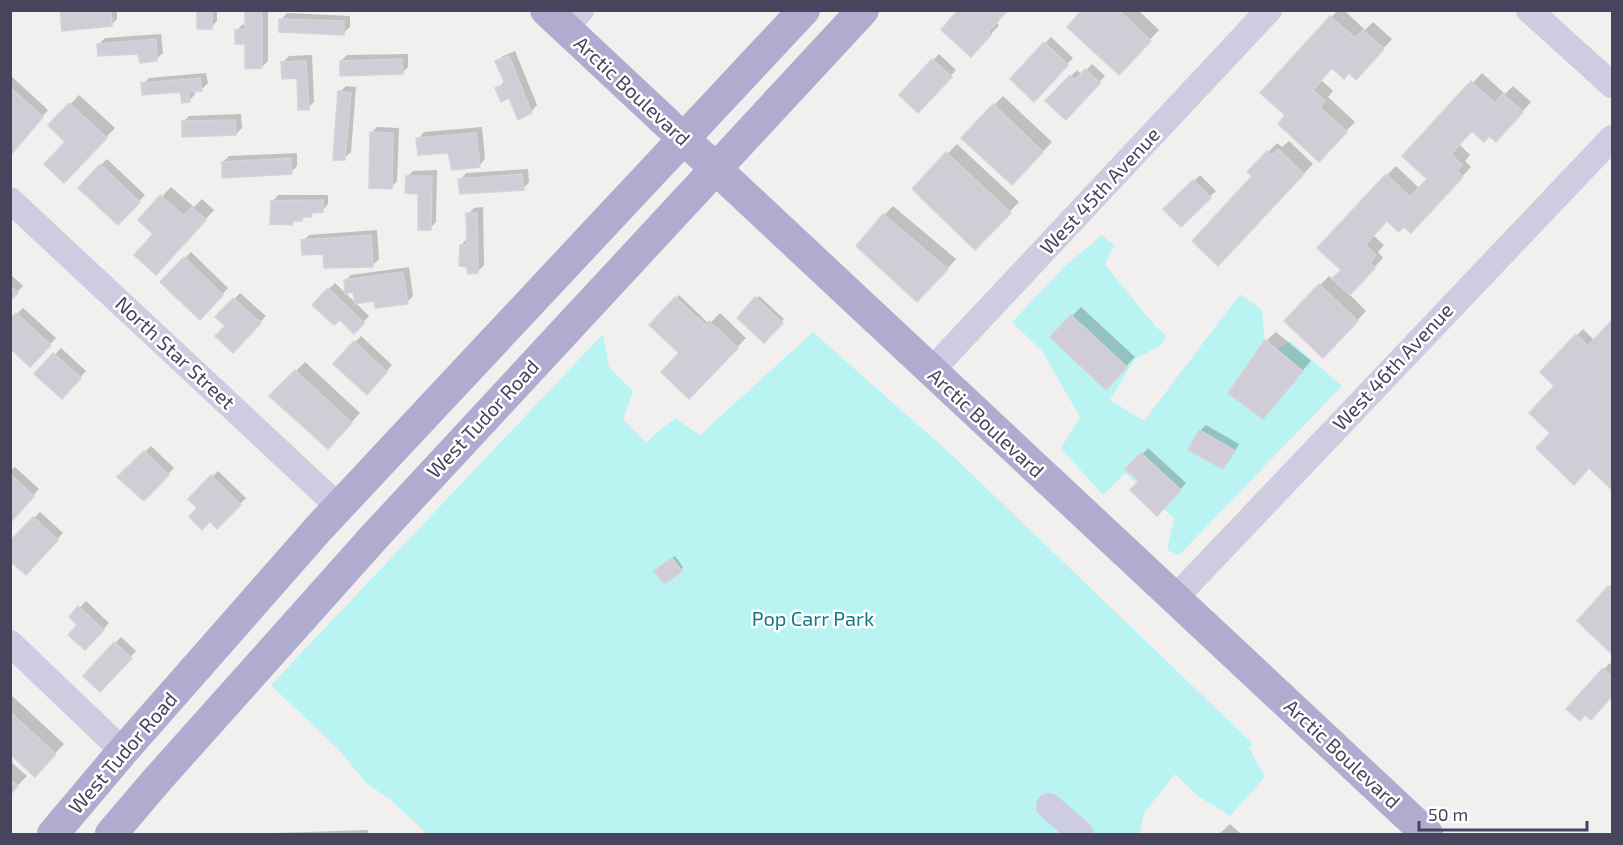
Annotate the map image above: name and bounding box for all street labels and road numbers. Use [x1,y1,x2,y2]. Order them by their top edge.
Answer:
street label: Arctic Boulevard [570,31,695,150]
street label: West 45th Avenue [1034,122,1164,259]
street label: North Star Street [111,291,241,414]
street label: West 46th Avenue [1327,298,1458,435]
street label: West Tudor Road [421,354,543,483]
street label: Arctic Boulevard [924,363,1049,482]
street label: West Tudor Road [63,687,182,818]
street label: Arctic Boulevard [1280,694,1405,813]

